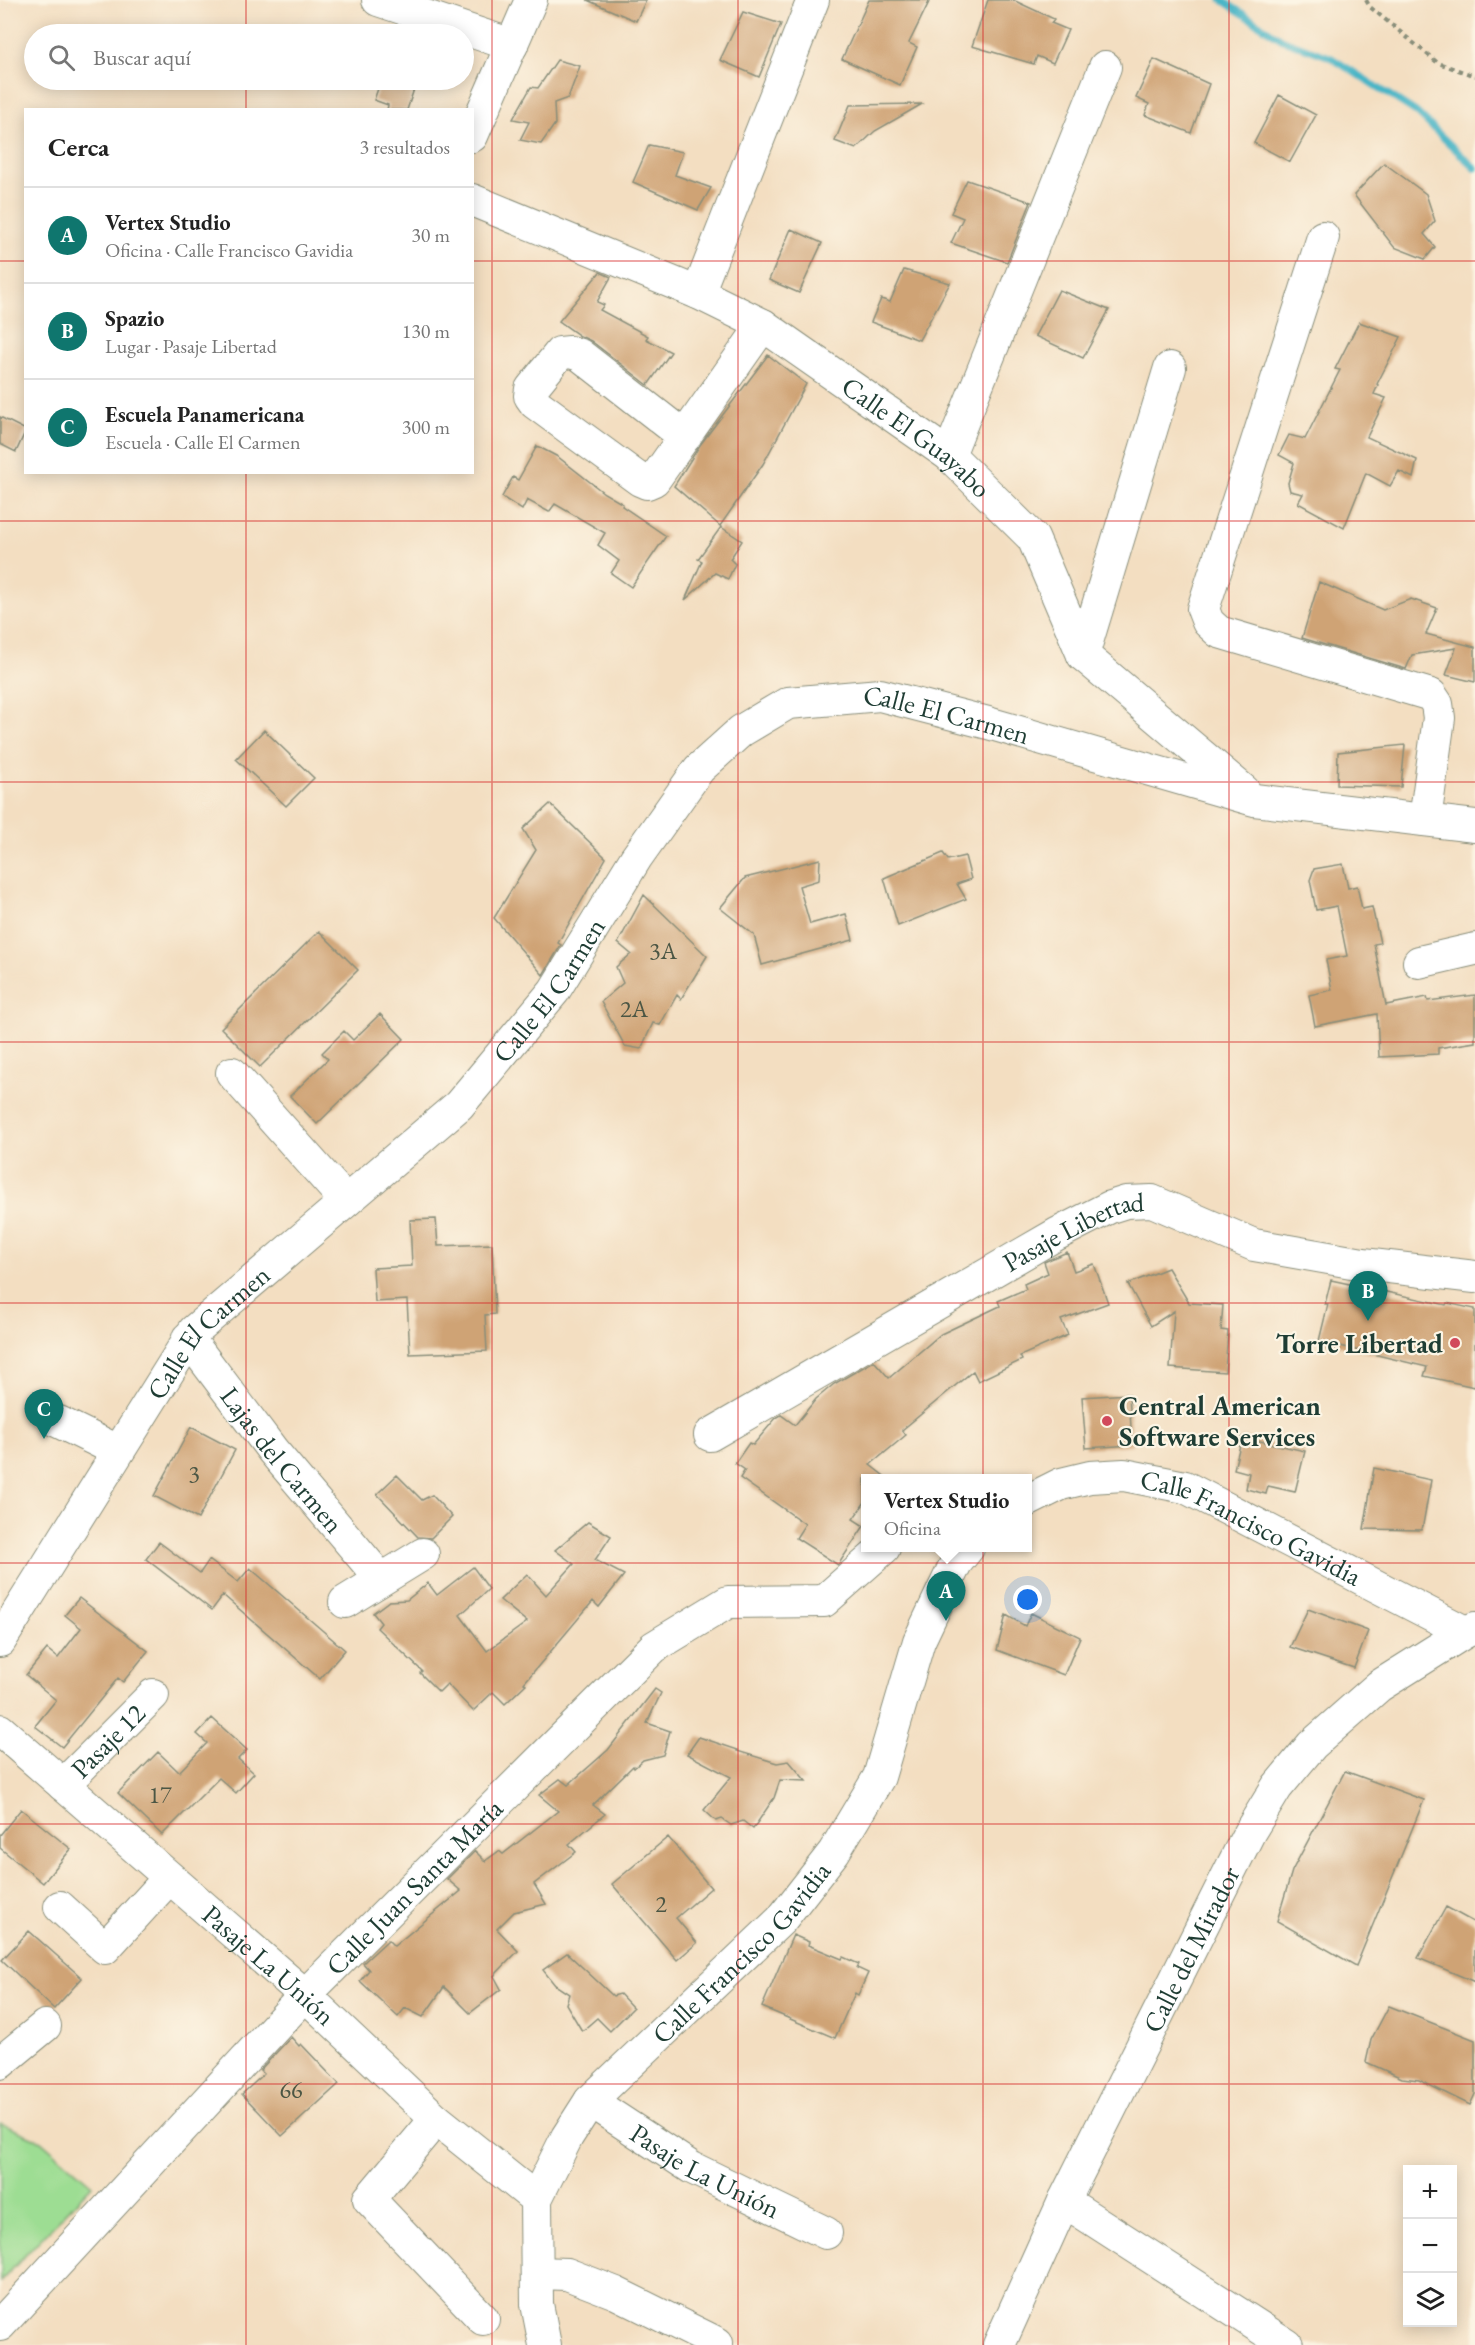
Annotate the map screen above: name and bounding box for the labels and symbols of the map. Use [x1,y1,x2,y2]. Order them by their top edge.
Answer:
street label: Calle El Guayabo [835,368,999,505]
street label: Calle El Carmen [862,677,1034,752]
street label: Calle El Carmen [484,911,612,1070]
house number: 3A [649,935,677,966]
house number: 2A [620,993,648,1024]
street label: Pasaje Libertad [996,1184,1145,1279]
street label: Calle El Carmen [138,1257,277,1406]
pin: B [1348,1272,1388,1321]
place label: Torre Libertad [1276,1326,1443,1361]
marker: Torre Libertad [1448,1336,1462,1350]
street label: Lajas del Carmen [213,1379,352,1540]
place label: Central American Software Services [1119,1388,1321,1454]
pin: C [24,1390,63,1439]
marker: Central American Software Services [1100,1414,1114,1428]
house number: 3 [188,1458,200,1489]
street label: Calle Francisco Gavidia [1137,1461,1368,1593]
pin: A [926,1572,966,1621]
your location [1013,1585,1042,1614]
street label: Pasaje 12 [63,1696,152,1785]
house number: 17 [148,1779,172,1810]
street label: Calle Juan Santa María [318,1791,510,1982]
street label: Calle Francisco Gavidia [644,1854,838,2051]
street label: Calle del Mirador [1134,1860,1247,2038]
house number: 2 [655,1888,667,1919]
street label: Pasaje La Unión [195,1896,343,2032]
house number: 66 [279,2074,303,2105]
street label: Pasaje La Unión [624,2115,786,2226]

